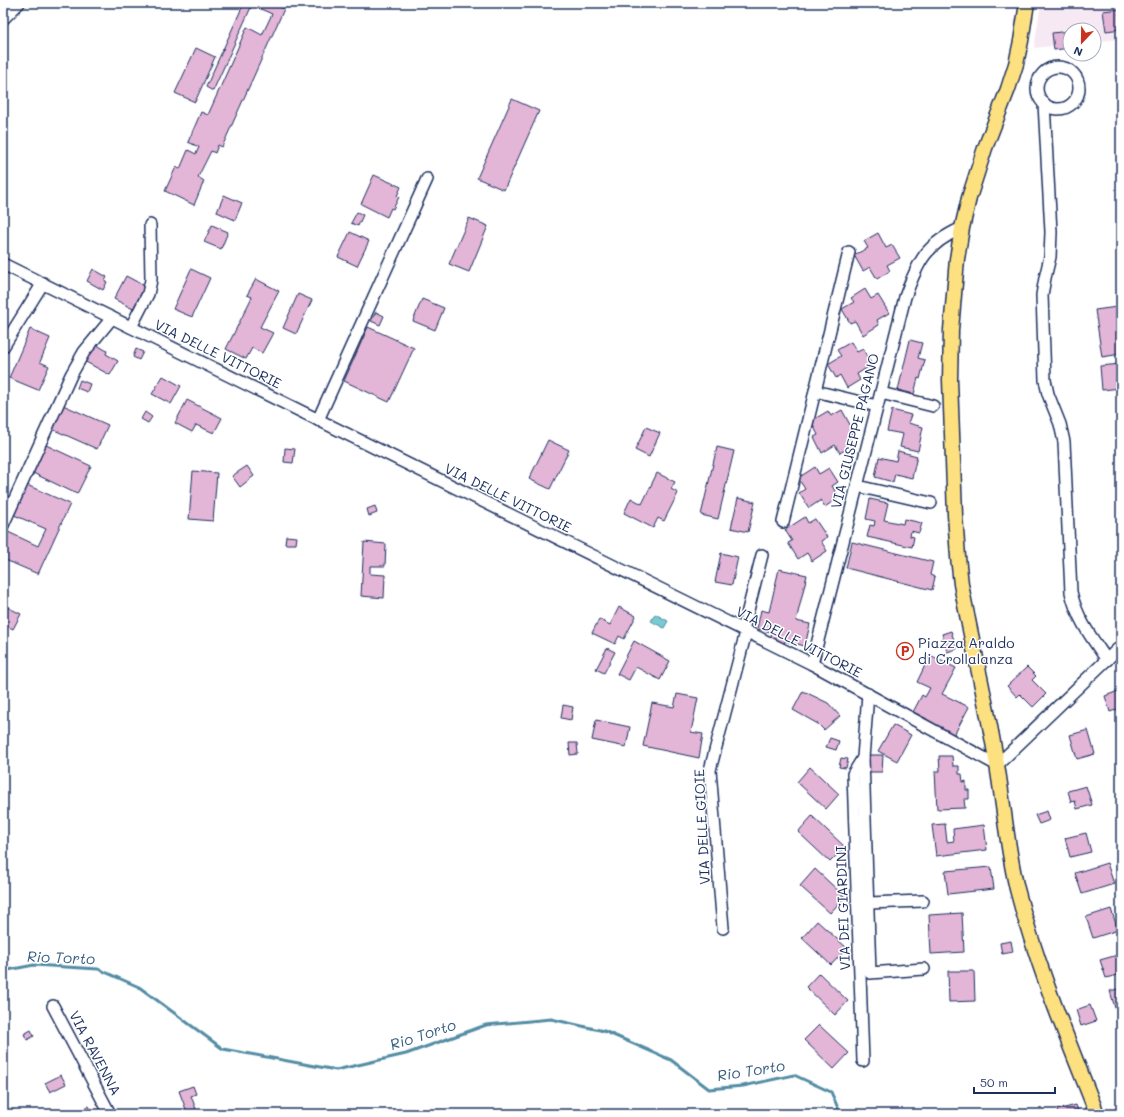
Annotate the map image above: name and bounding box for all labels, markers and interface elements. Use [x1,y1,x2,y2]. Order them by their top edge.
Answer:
north arrow [1062,22,1102,62]
text: N [1071,43,1085,60]
street label: VIA DELLE VITTORIE [152,315,285,393]
street label: VIA GIUSEPPE PAGANO [826,351,883,510]
street label: VIA DELLE VITTORIE [442,459,575,537]
street label: VIA DELLE VITTORIE [733,602,866,682]
place label: Piazza Araldo di Crollalanza [918,633,1014,668]
parking icon: Piazza Araldo di Crollalanza [895,641,915,661]
street label: VIA DELLE GIOIE [689,769,714,885]
street label: VIA DEI GIARDINI [831,845,854,971]
water label: Rio Torto [27,946,96,968]
street label: VIA RAVENNA [65,1007,126,1098]
water label: Rio Torto [387,1014,458,1054]
water label: Rio Torto [716,1055,786,1085]
scale bar [974,1069,1055,1095]
text: 50 m [980,1074,1008,1090]

